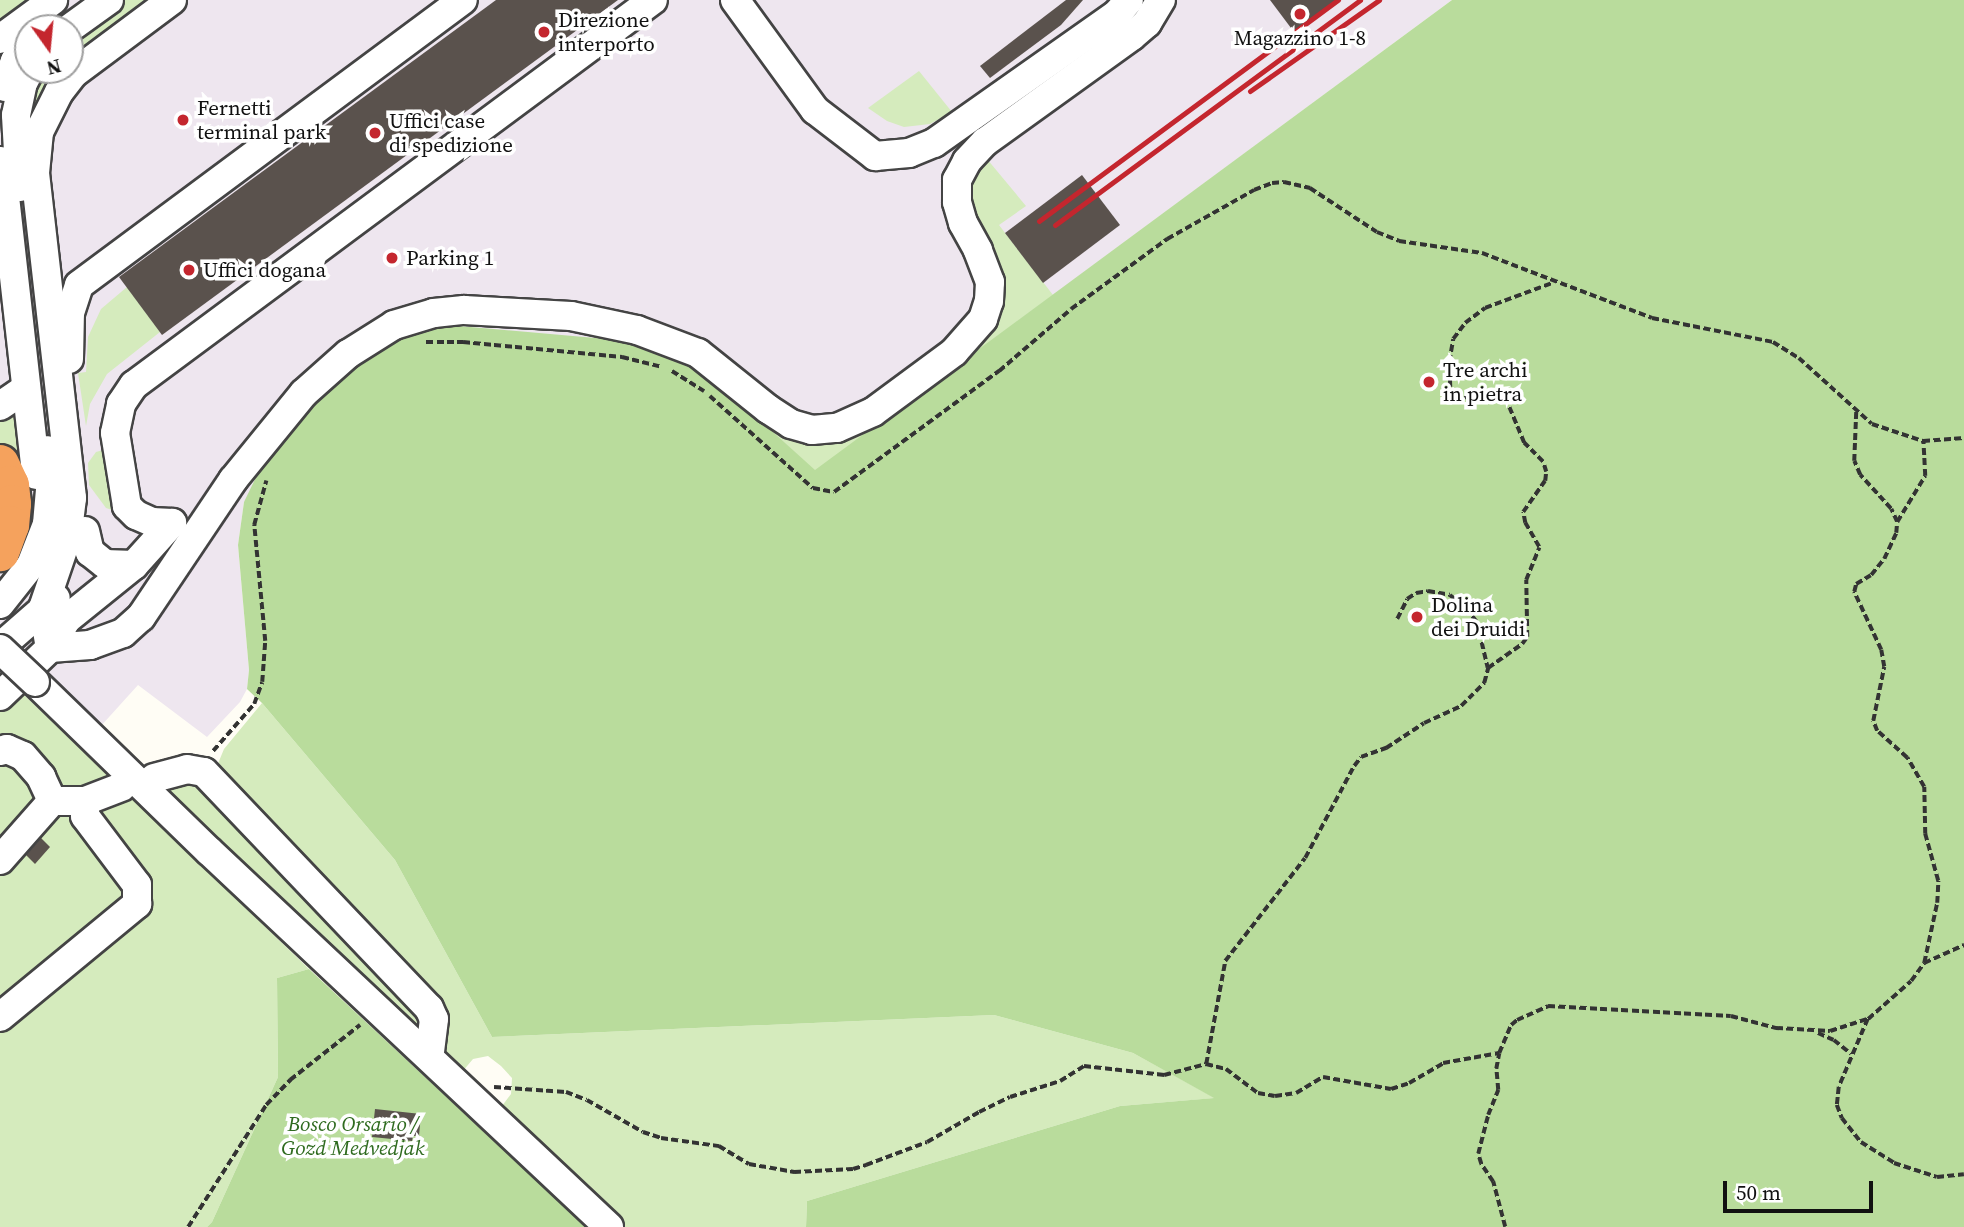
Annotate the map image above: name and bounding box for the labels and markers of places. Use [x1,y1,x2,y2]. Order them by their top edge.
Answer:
marker: Magazzino 1-8 [1292,6,1308,22]
place label: Direzione interporto [558,7,655,57]
marker: Direzione interporto [536,24,552,40]
place label: Magazzino 1-8 [1234,25,1366,51]
place label: Fernetti terminal park [197,95,326,145]
place label: Uffici case di spedizione [389,108,513,158]
marker: Fernetti terminal park [175,112,191,128]
marker: Uffici case di spedizione [367,125,383,141]
place label: Parking 1 [406,245,494,271]
marker: Parking 1 [384,250,400,266]
place label: Uffici dogana [203,257,326,283]
marker: Uffici dogana [181,262,197,278]
place label: Tre archi in pietra [1443,357,1527,407]
marker: Tre archi in pietra [1421,374,1437,390]
place label: Dolina dei Druidi [1431,592,1525,642]
marker: Dolina dei Druidi [1409,609,1425,625]

